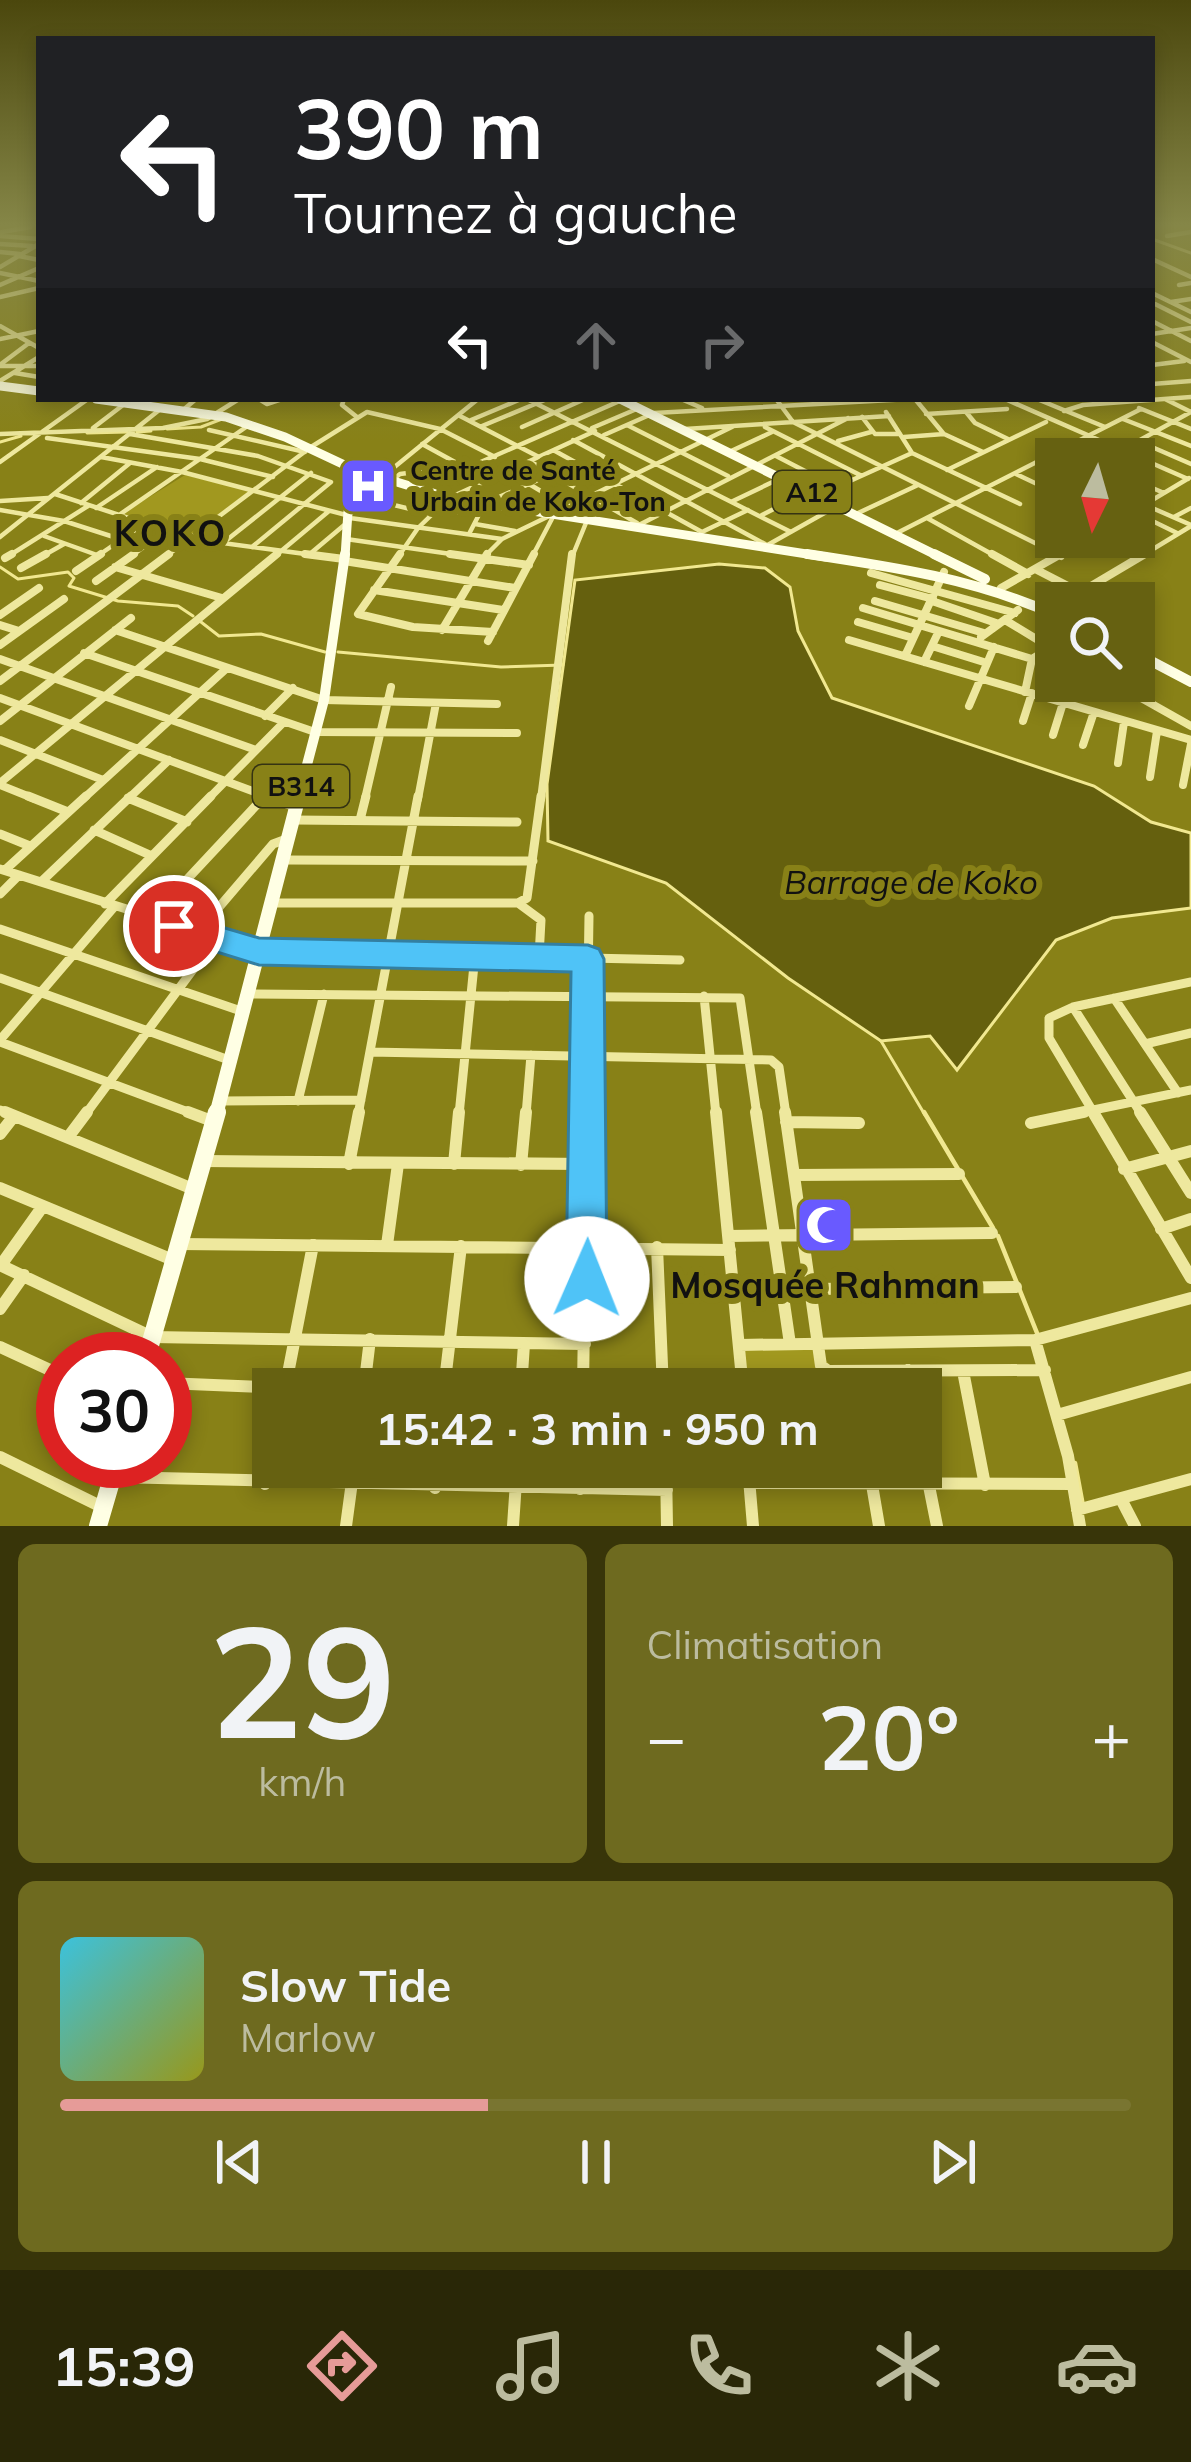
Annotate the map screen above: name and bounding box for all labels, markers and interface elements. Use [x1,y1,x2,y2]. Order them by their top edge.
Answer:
text: 390 m [294,75,544,180]
icon: left [96,84,252,240]
text: Tournez à gauche [294,179,737,247]
icon: left [437,312,503,378]
icon: ahead [563,312,629,378]
icon: right [689,312,755,378]
north arrow [1035,438,1155,558]
map controls [1035,438,1155,702]
place label: Centre de Santé Urbain de Koko-Ton [410,453,666,518]
hospital icon: Centre de Santé Urbain de Koko-Ton [337,455,399,517]
road number: A12 [773,471,851,513]
district label: KOKO [114,510,228,555]
button: search [1035,582,1155,702]
road number: B314 [253,765,349,807]
water label: Barrage de Koko [784,861,1038,902]
pin [123,875,225,977]
icon: arrive [141,893,207,959]
mosque icon: Mosquée Rahman [794,1194,856,1256]
position arrow [524,1216,650,1342]
place label: Mosquée Rahman [670,1262,980,1307]
speed limit sign: 30 [36,1332,192,1488]
text: 15:42 · 3 min · 950 m [375,1400,819,1456]
text: 29 [209,1581,396,1777]
text: Climatisation [647,1620,883,1669]
text: 20° [818,1680,960,1793]
text: − [647,1695,686,1778]
text: + [1091,1695,1131,1778]
text: km/h [258,1757,346,1806]
text: Slow Tide [240,1957,451,2013]
text: Marlow [240,2013,376,2062]
icon: previous [206,2129,272,2195]
icon: pause [563,2129,629,2195]
icon: next [920,2129,986,2195]
icon: directions [300,2324,384,2408]
icon: music [489,2324,573,2408]
icon: phone [677,2324,761,2408]
icon: climate [866,2324,950,2408]
icon: car [1055,2324,1139,2408]
text: 15:39 [52,2332,195,2400]

